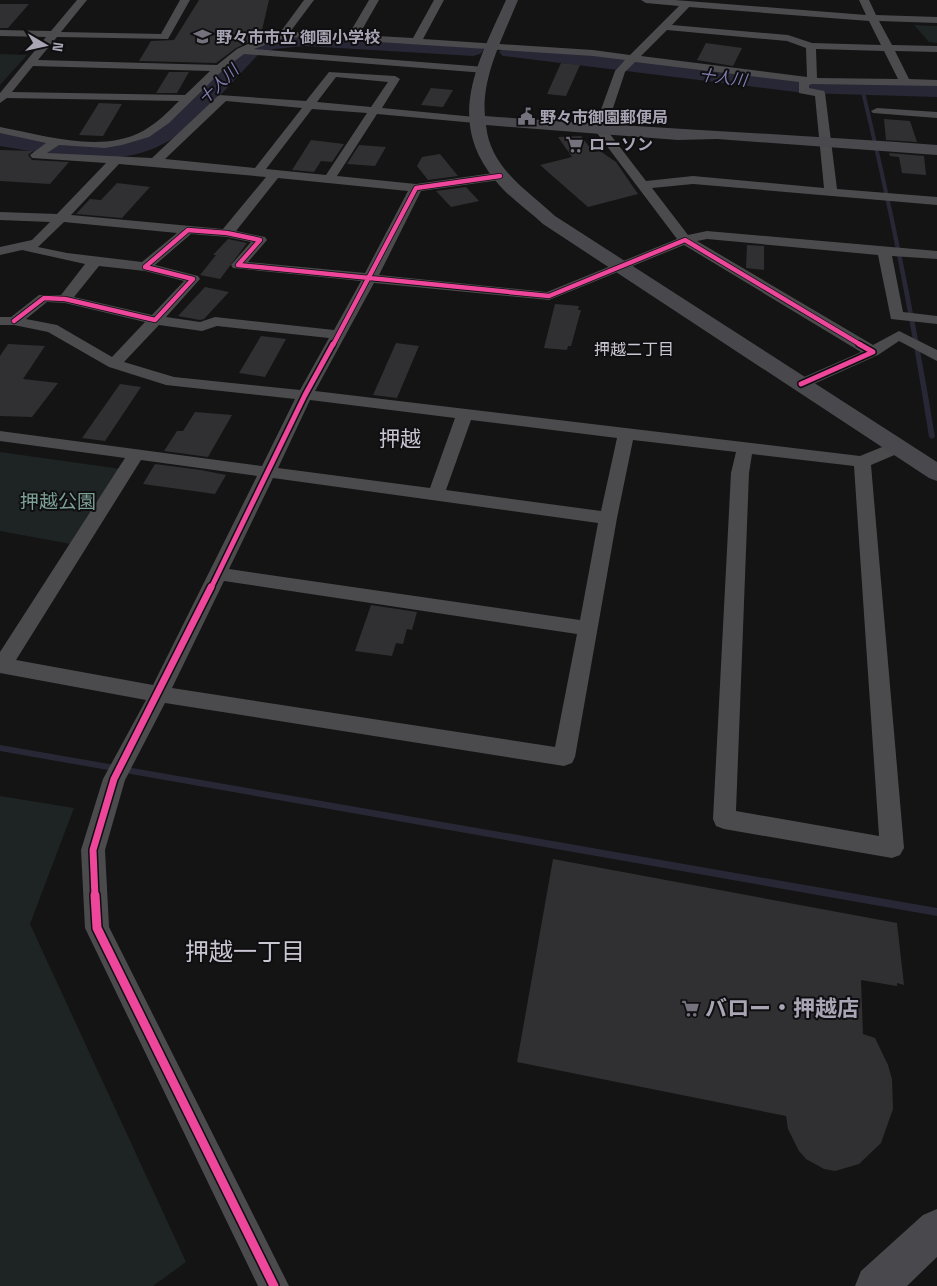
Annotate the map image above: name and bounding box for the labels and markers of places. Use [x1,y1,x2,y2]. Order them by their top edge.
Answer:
school or university icon: 野々市市立 御園小学校 [192,27,212,47]
place label: 野々市市立 御園小学校 [216,27,380,48]
public building icon: 野々市御園郵便局 [516,107,536,127]
place label: 野々市御園郵便局 [540,107,668,128]
supermarket icon: ローソン [565,134,585,154]
place label: ローソン [589,134,653,155]
place label: バロー・押越店 [705,994,859,1022]
supermarket icon: バロー・押越店 [681,998,701,1018]

